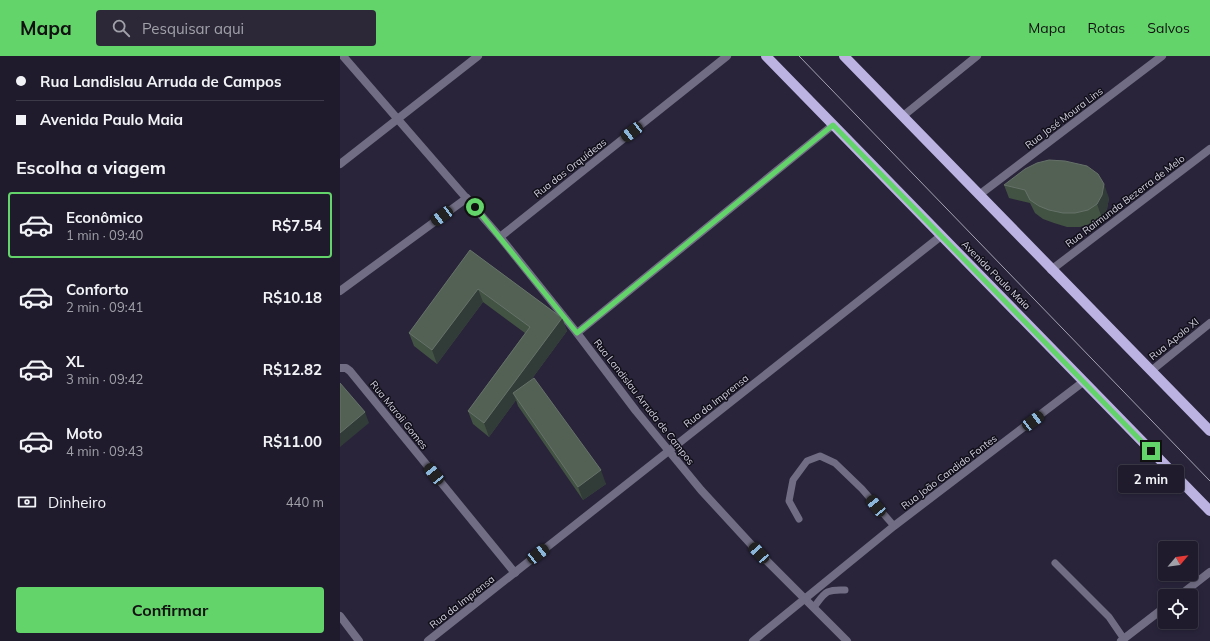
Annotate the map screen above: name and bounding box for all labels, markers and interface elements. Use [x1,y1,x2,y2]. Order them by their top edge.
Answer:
search box [96,10,376,46]
text: Mapa [20,16,72,40]
icon: search [110,17,132,39]
text: Pesquisar aqui [142,19,244,38]
text: Mapa [1028,19,1066,37]
text: Rotas [1088,19,1125,37]
text: Salvos [1147,19,1190,37]
text: Rua Landislau Arruda de Campos [40,72,281,91]
street label: Rua José Moura Lins [1022,84,1106,152]
text: Avenida Paulo Maia [40,110,183,129]
car [619,120,645,144]
street label: Rua das Orquídeas [531,136,609,200]
street label: Rua Raimunda Bezerra de Melo [1063,152,1188,250]
text: Escolha a viagem [16,156,166,179]
route start [466,198,484,216]
car [429,204,455,228]
icon: car [18,207,54,243]
text: Econômico [66,208,143,227]
text: R$7.54 [272,216,322,235]
text: 1 min · 09:40 [66,227,143,243]
street label: Avenida Paulo Maia [959,238,1033,312]
icon: car [18,279,54,315]
text: Conforto [66,280,129,299]
text: R$10.18 [263,288,322,307]
text: 2 min · 09:41 [66,299,143,315]
street label: Rua Apolo XI [1147,315,1201,363]
street label: Rua Landislau Arruda de Campos [591,337,697,467]
icon: car [18,351,54,387]
text: XL [66,352,84,371]
text: R$12.82 [263,360,322,379]
text: 3 min · 09:42 [66,371,143,387]
street label: Rua da Imprensa [681,372,751,430]
street label: Rua Maroli Gomes [367,378,431,452]
car [1020,409,1046,433]
icon: car [18,423,54,459]
text: Moto [66,424,102,443]
text: R$11.00 [263,432,322,451]
street label: Rua João Candido Fontes [898,432,1000,512]
route end [1142,442,1160,460]
text: 4 min · 09:43 [66,443,143,459]
car [422,461,446,487]
callout: 2 min [1118,465,1184,493]
text: 2 min [1134,471,1168,487]
icon: cash [16,491,38,513]
text: Dinheiro [48,493,106,512]
car [864,493,888,519]
text: 440 m [286,494,324,510]
car [747,540,771,566]
north arrow [1158,541,1198,581]
map controls [1158,541,1198,629]
car [525,542,551,566]
street label: Rua da Imprensa [427,573,497,631]
button: Confirmar [16,587,324,633]
button: locate [1158,589,1198,629]

